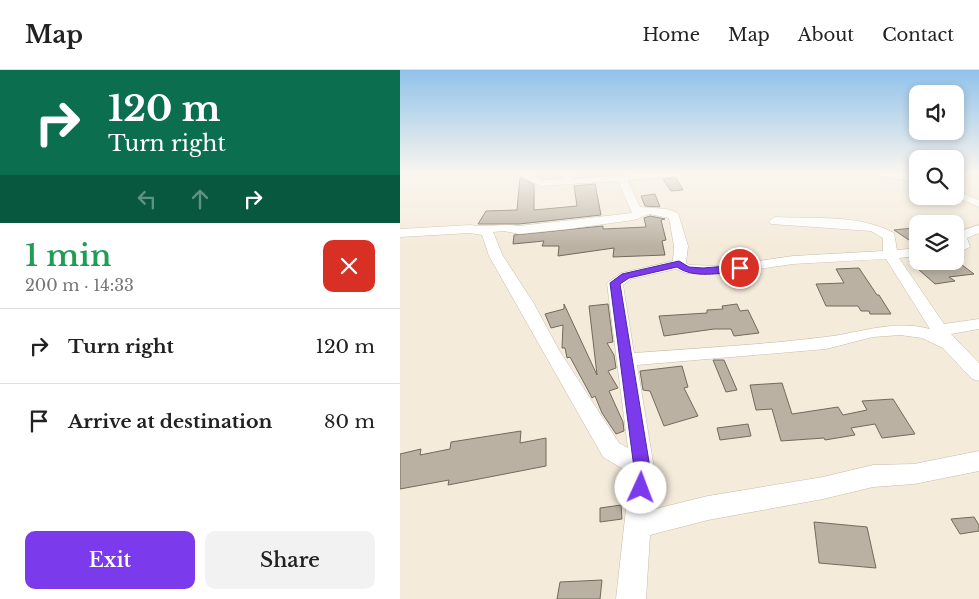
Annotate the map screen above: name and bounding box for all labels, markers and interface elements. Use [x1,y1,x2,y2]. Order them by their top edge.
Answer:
text: Map [25,20,83,49]
text: Home [642,24,700,46]
text: Map [728,24,770,46]
text: About [798,24,854,46]
text: Contact [882,24,954,46]
map controls [909,85,964,270]
button: sound [909,85,964,140]
text: 120 m [108,87,221,130]
icon: right [25,90,90,155]
text: Turn right [108,130,226,157]
button: search [909,150,964,205]
icon: left [133,185,161,213]
icon: ahead [186,185,214,213]
icon: right [239,185,267,213]
button: layers [909,215,964,270]
text: 1 min [25,237,111,274]
button: close [323,240,375,292]
pin [719,247,761,289]
icon: arrive [726,254,754,282]
text: 200 m · 14:33 [25,275,134,295]
icon: right [25,332,53,360]
text: Turn right [68,335,174,358]
text: 120 m [315,335,375,358]
icon: arrive [25,407,53,435]
text: Arrive at destination [68,410,272,433]
text: 80 m [324,410,375,433]
position arrow [614,461,666,513]
button: Exit [25,531,195,589]
button: Share [205,531,375,589]

